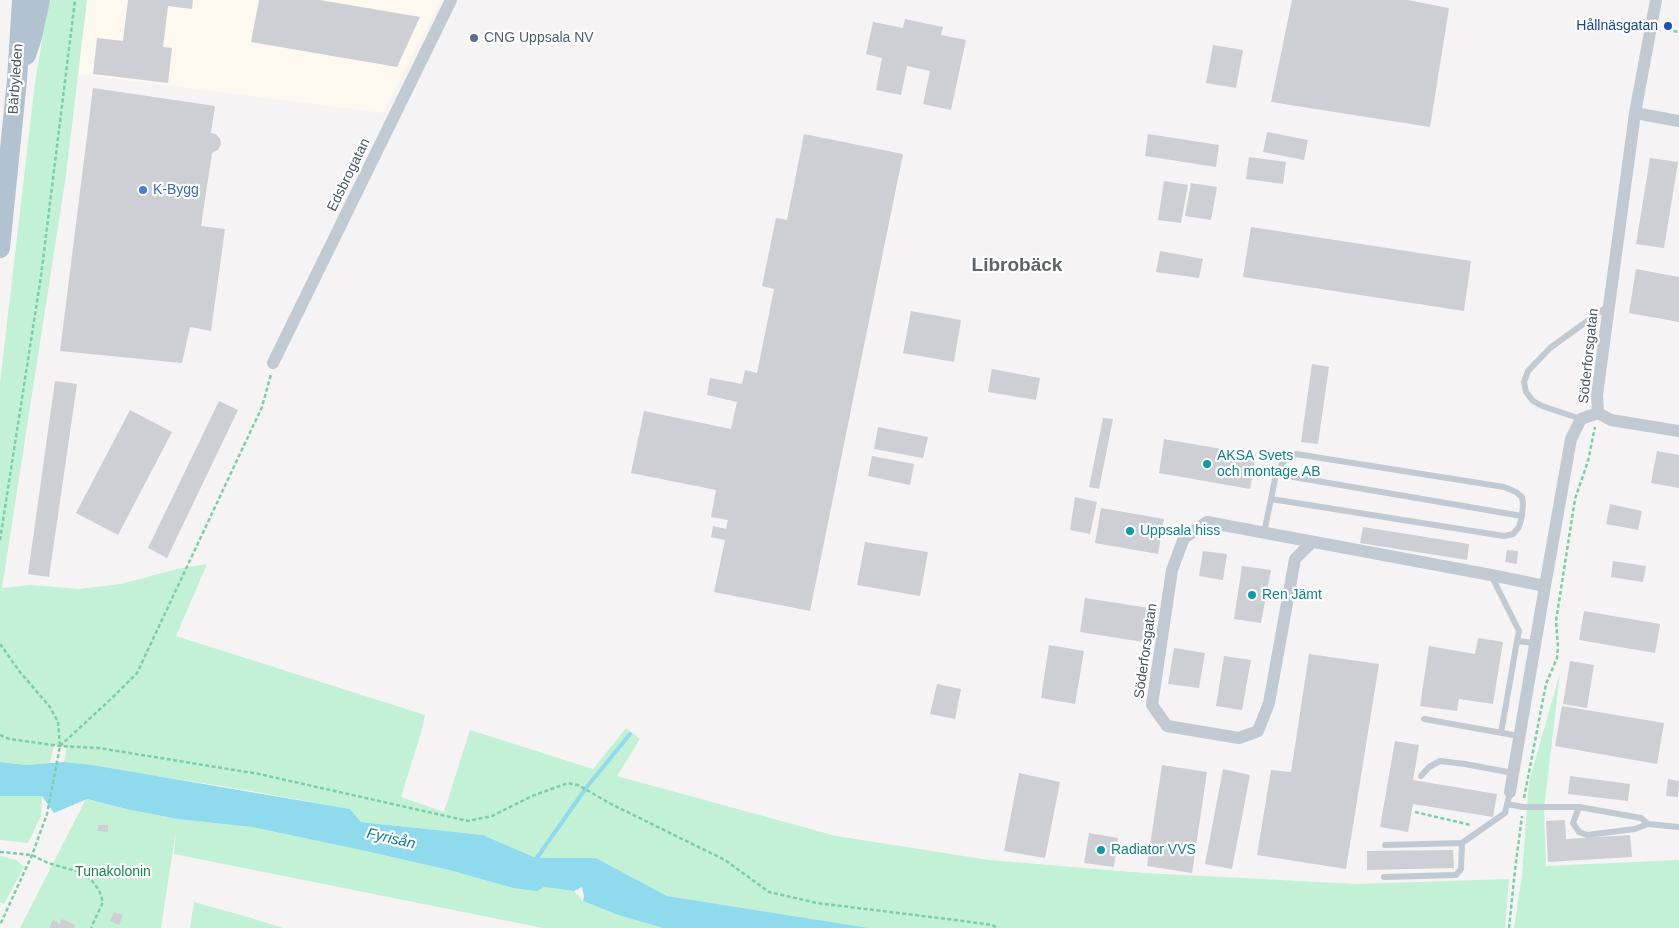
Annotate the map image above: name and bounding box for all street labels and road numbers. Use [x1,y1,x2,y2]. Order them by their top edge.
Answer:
street label: Bärbyleden [5,43,27,115]
street label: Edsbrogatan [324,136,374,214]
street label: Söderforsgatan [1576,308,1602,404]
street label: Söderforsgatan [1131,602,1161,700]

